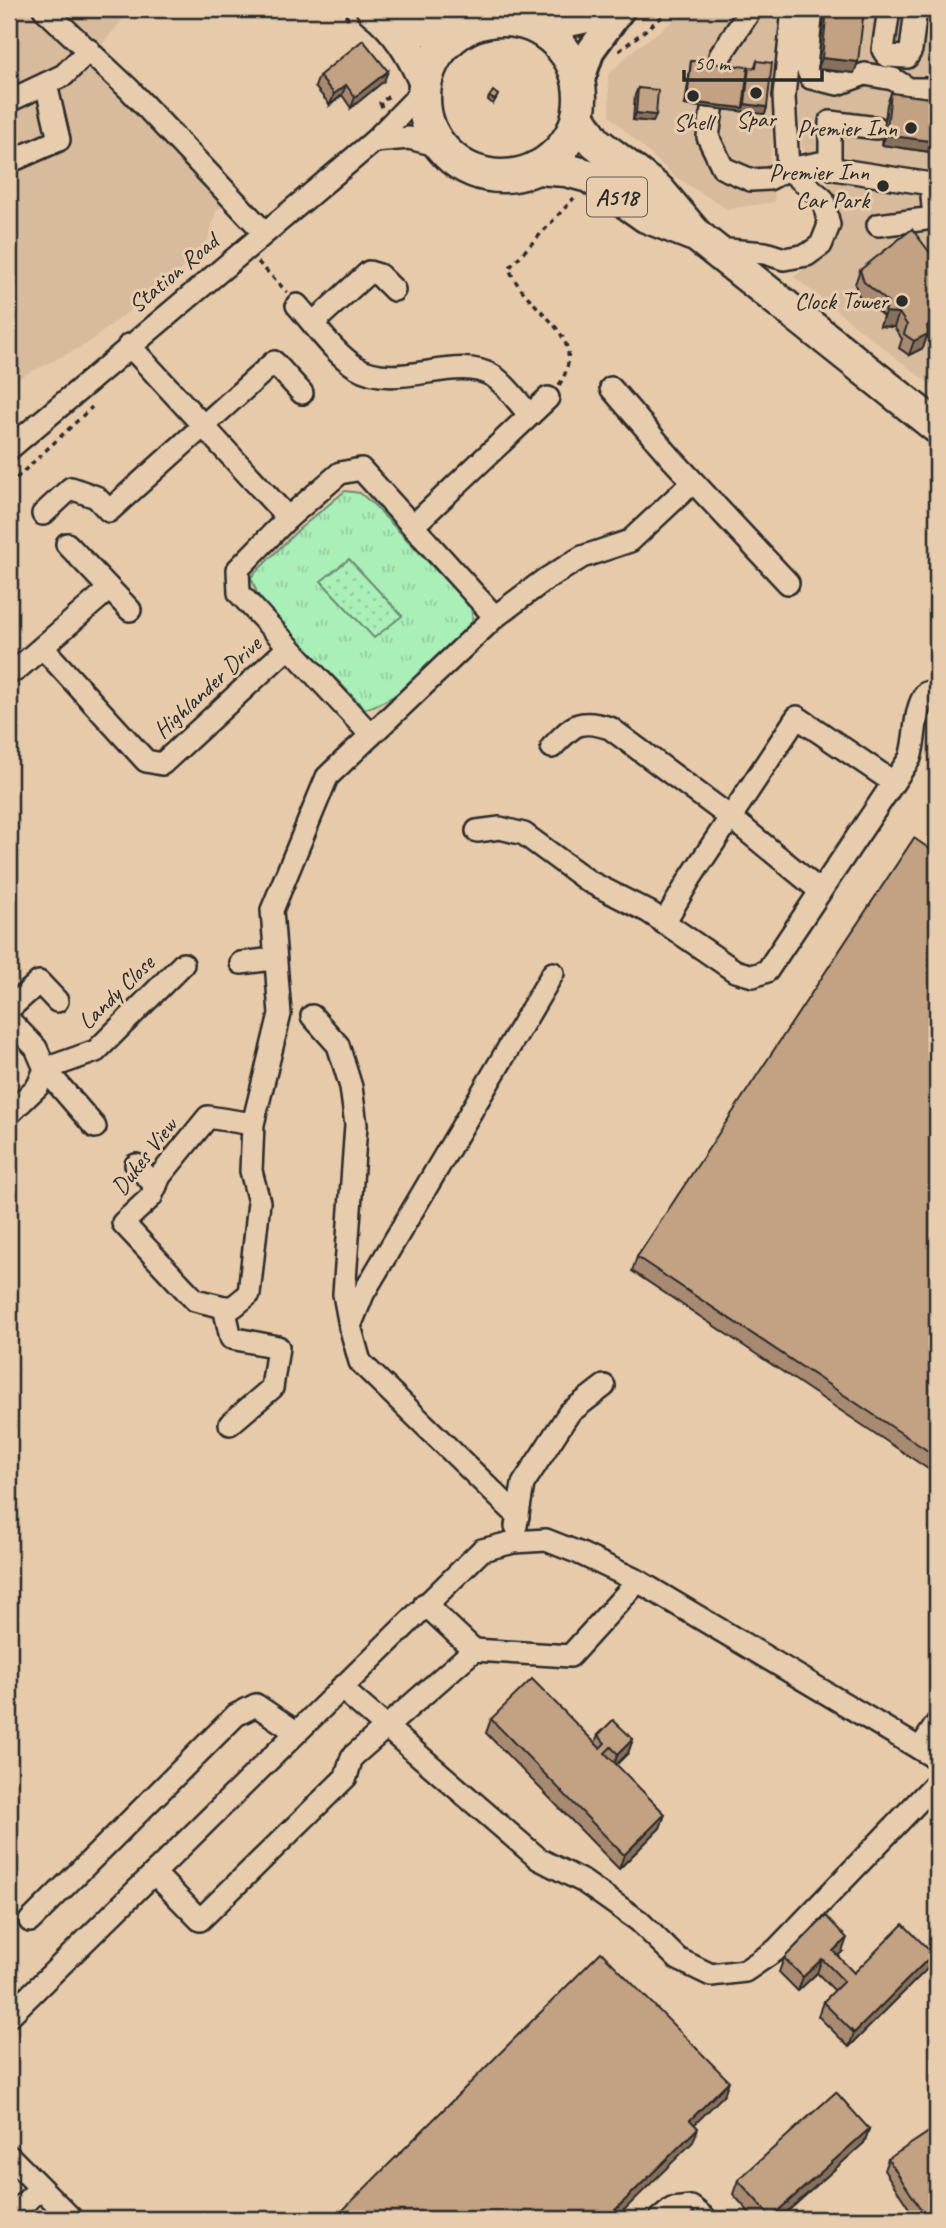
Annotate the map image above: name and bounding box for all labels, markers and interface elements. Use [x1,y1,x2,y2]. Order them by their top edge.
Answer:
scale bar [684,38,822,82]
text: 50 m [694,50,732,76]
marker: Spar [748,85,764,101]
marker: Shell [685,88,701,104]
place label: Spar [736,104,778,134]
place label: Shell [673,107,717,137]
place label: Premier Inn [797,113,897,143]
marker: Premier Inn [903,120,919,136]
place label: Premier Inn Car Park [769,157,871,215]
road number: A518 [587,178,647,216]
marker: Premier Inn Car Park [875,178,891,194]
street label: Station Road [122,224,227,319]
place label: Clock Tower [795,286,890,316]
marker: Clock Tower [894,293,910,309]
street label: Highlander Drive [147,628,269,745]
street label: Landy Close [71,947,162,1036]
street label: Dukes View [104,1110,185,1201]

